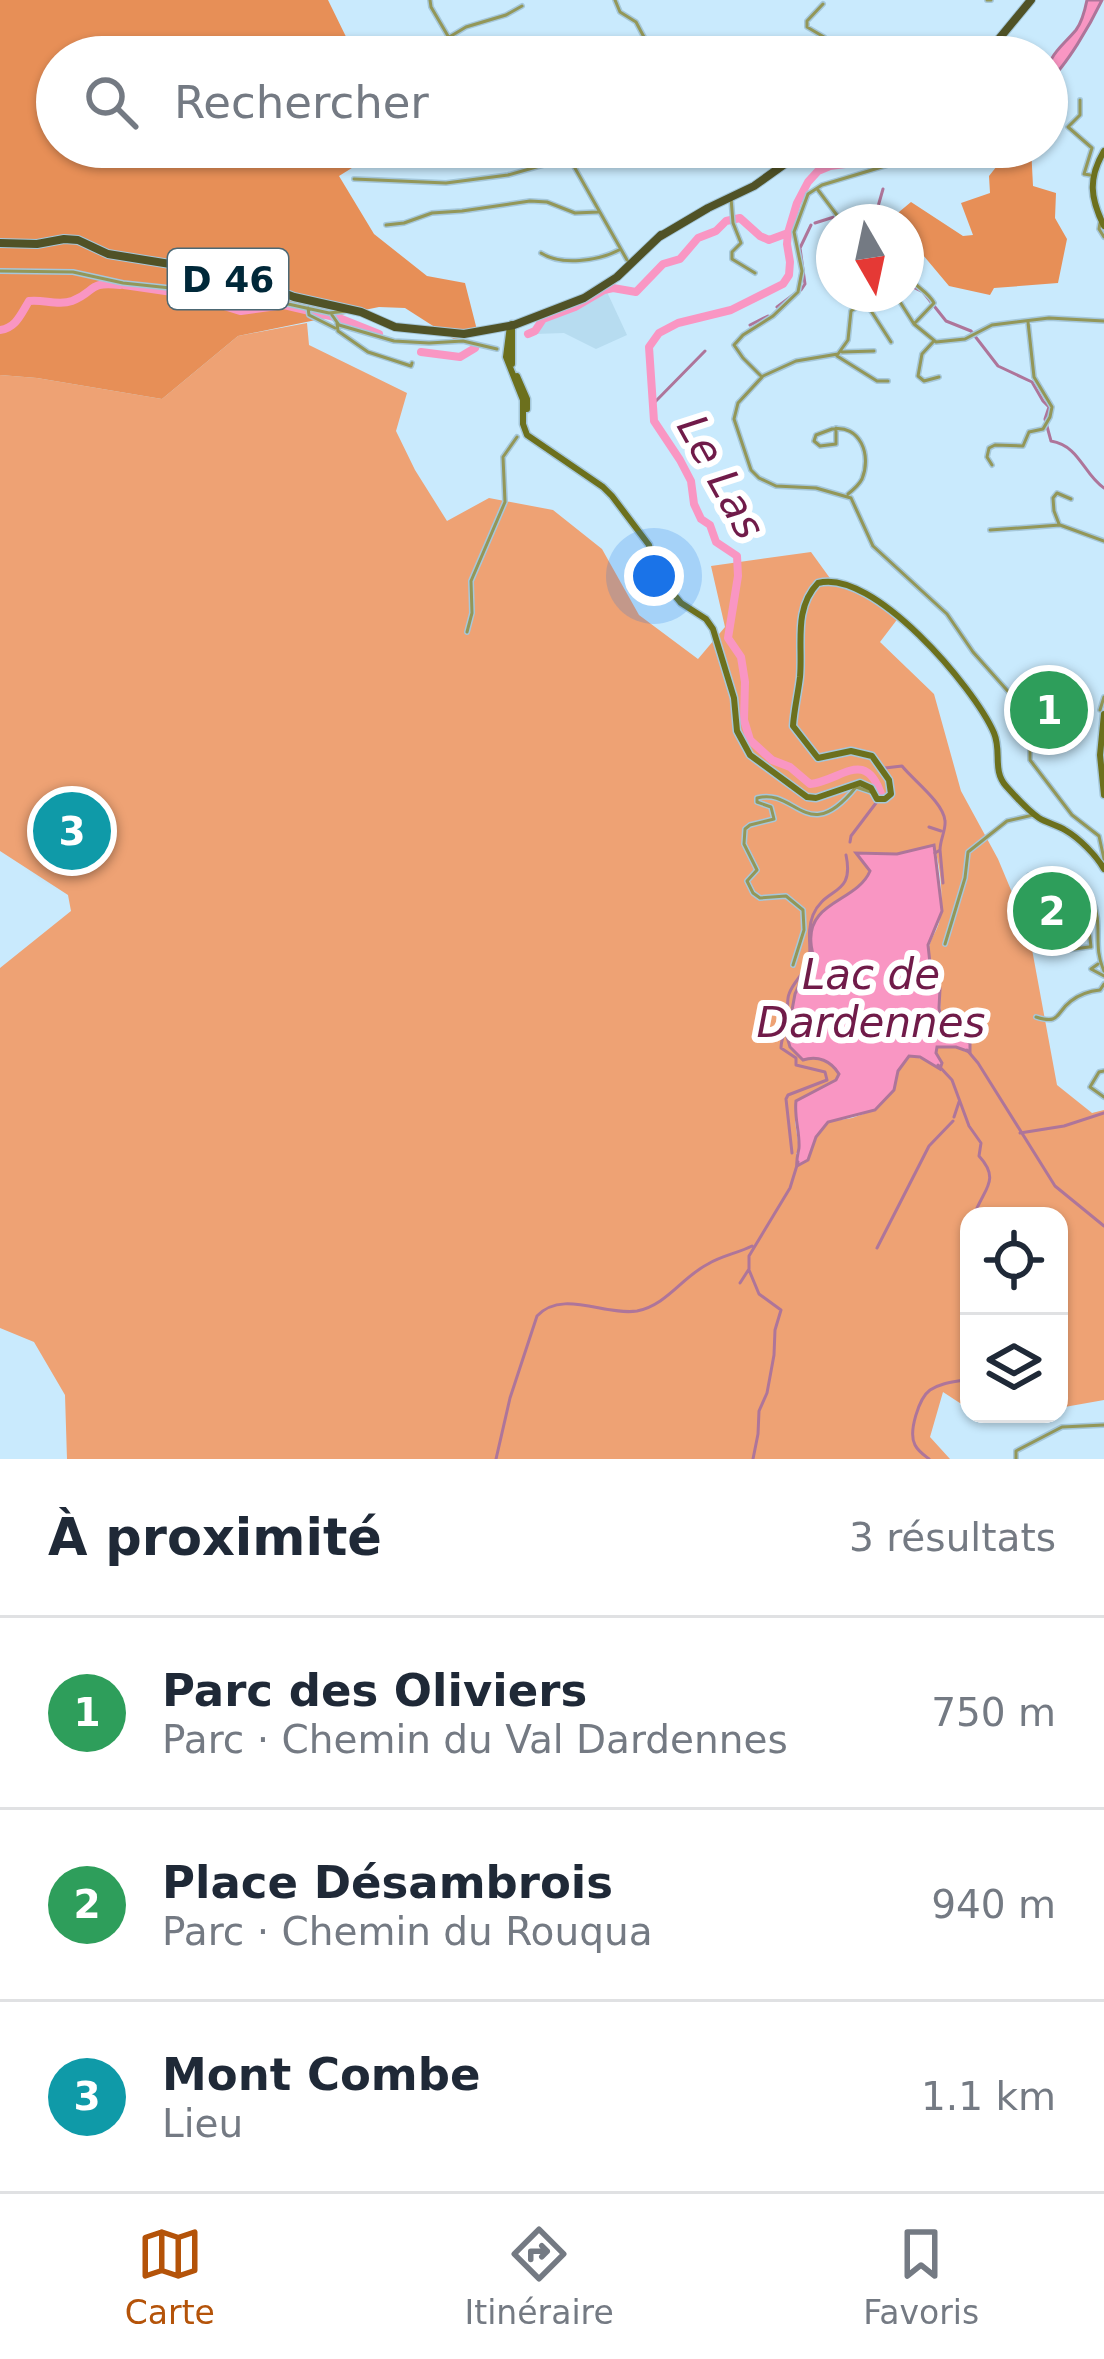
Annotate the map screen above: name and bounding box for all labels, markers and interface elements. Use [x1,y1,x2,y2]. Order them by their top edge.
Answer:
search box [36,36,1068,168]
icon: search [78,69,144,135]
text: Rechercher [174,76,429,129]
north arrow [816,204,924,312]
road number: D 46 [168,249,288,309]
water label: Le Las [667,407,775,547]
your location [624,546,684,606]
pin: 1 [1010,665,1088,755]
pin: 3 [33,786,111,876]
pin: 2 [1013,866,1091,956]
water label: Lac de Dardennes [757,950,985,1047]
map controls [960,1207,1068,1423]
button: locate [960,1207,1068,1315]
button: layers [960,1315,1068,1423]
text: À proximité [48,1508,382,1567]
text: 3 résultats [849,1515,1056,1560]
text: Parc des Oliviers [162,1664,587,1717]
text: 1 [73,1690,101,1735]
text: 750 m [931,1690,1056,1735]
text: Parc · Chemin du Val Dardennes [162,1717,788,1762]
text: Place Désambrois [162,1856,613,1909]
text: 2 [73,1882,101,1927]
text: 940 m [931,1882,1056,1927]
text: Parc · Chemin du Rouqua [162,1909,653,1954]
text: Mont Combe [162,2048,480,2101]
text: 3 [73,2074,101,2119]
text: 1.1 km [921,2074,1056,2119]
text: Lieu [162,2101,243,2146]
tab: Carte [125,2221,215,2332]
tab: Itinéraire [465,2221,614,2332]
tab: Favoris [863,2221,979,2332]

